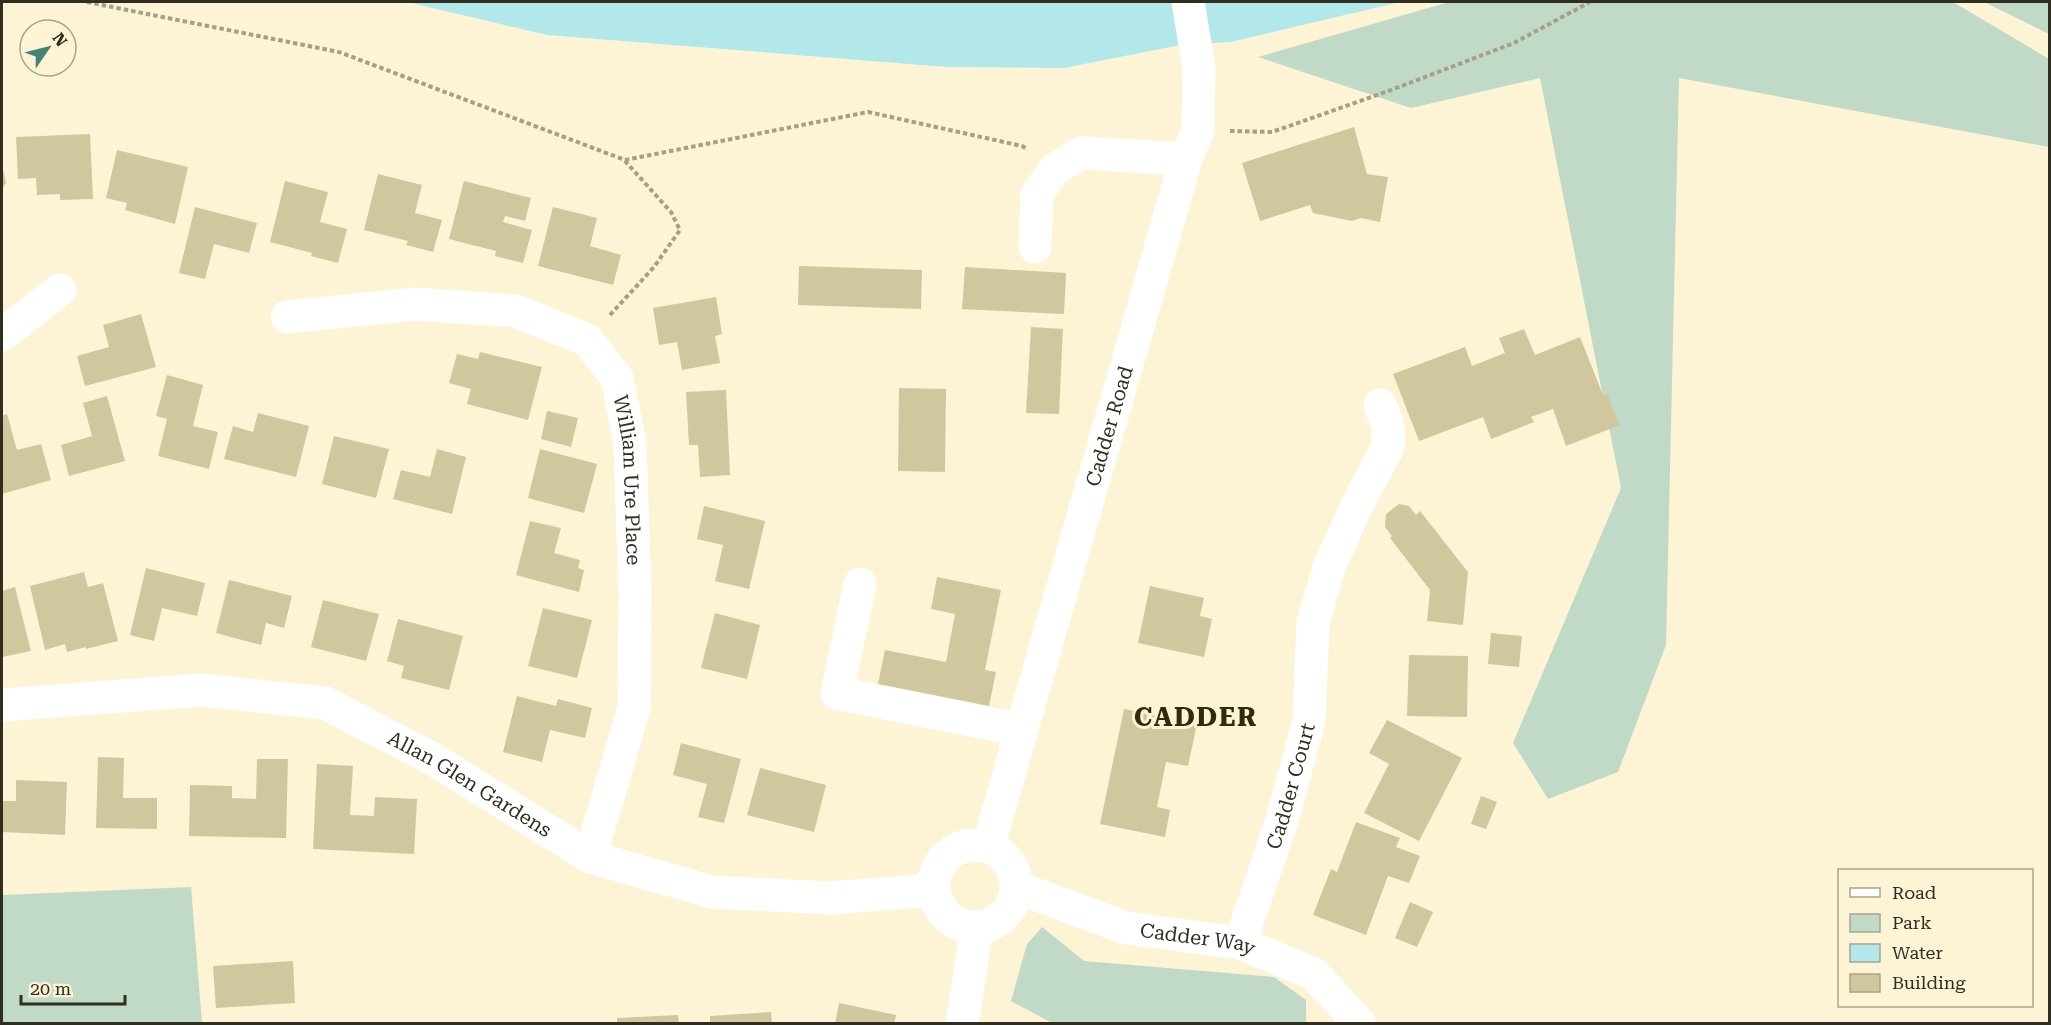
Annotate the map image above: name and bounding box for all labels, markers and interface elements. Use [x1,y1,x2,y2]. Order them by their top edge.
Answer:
north arrow [18,18,78,78]
text: N [49,29,71,50]
street label: Cadder Road [1080,363,1138,489]
street label: William Ure Place [609,393,646,566]
district label: CADDER [1134,702,1258,732]
street label: Cadder Court [1261,720,1320,852]
street label: Allan Glen Gardens [384,726,556,842]
legend [1838,869,2033,1007]
text: Road [1892,882,1937,903]
text: Park [1892,912,1932,933]
street label: Cadder Way [1139,918,1259,960]
text: Water [1892,942,1943,963]
scale bar [21,968,124,1006]
text: Building [1892,972,1966,993]
text: 20 m [30,978,71,999]

